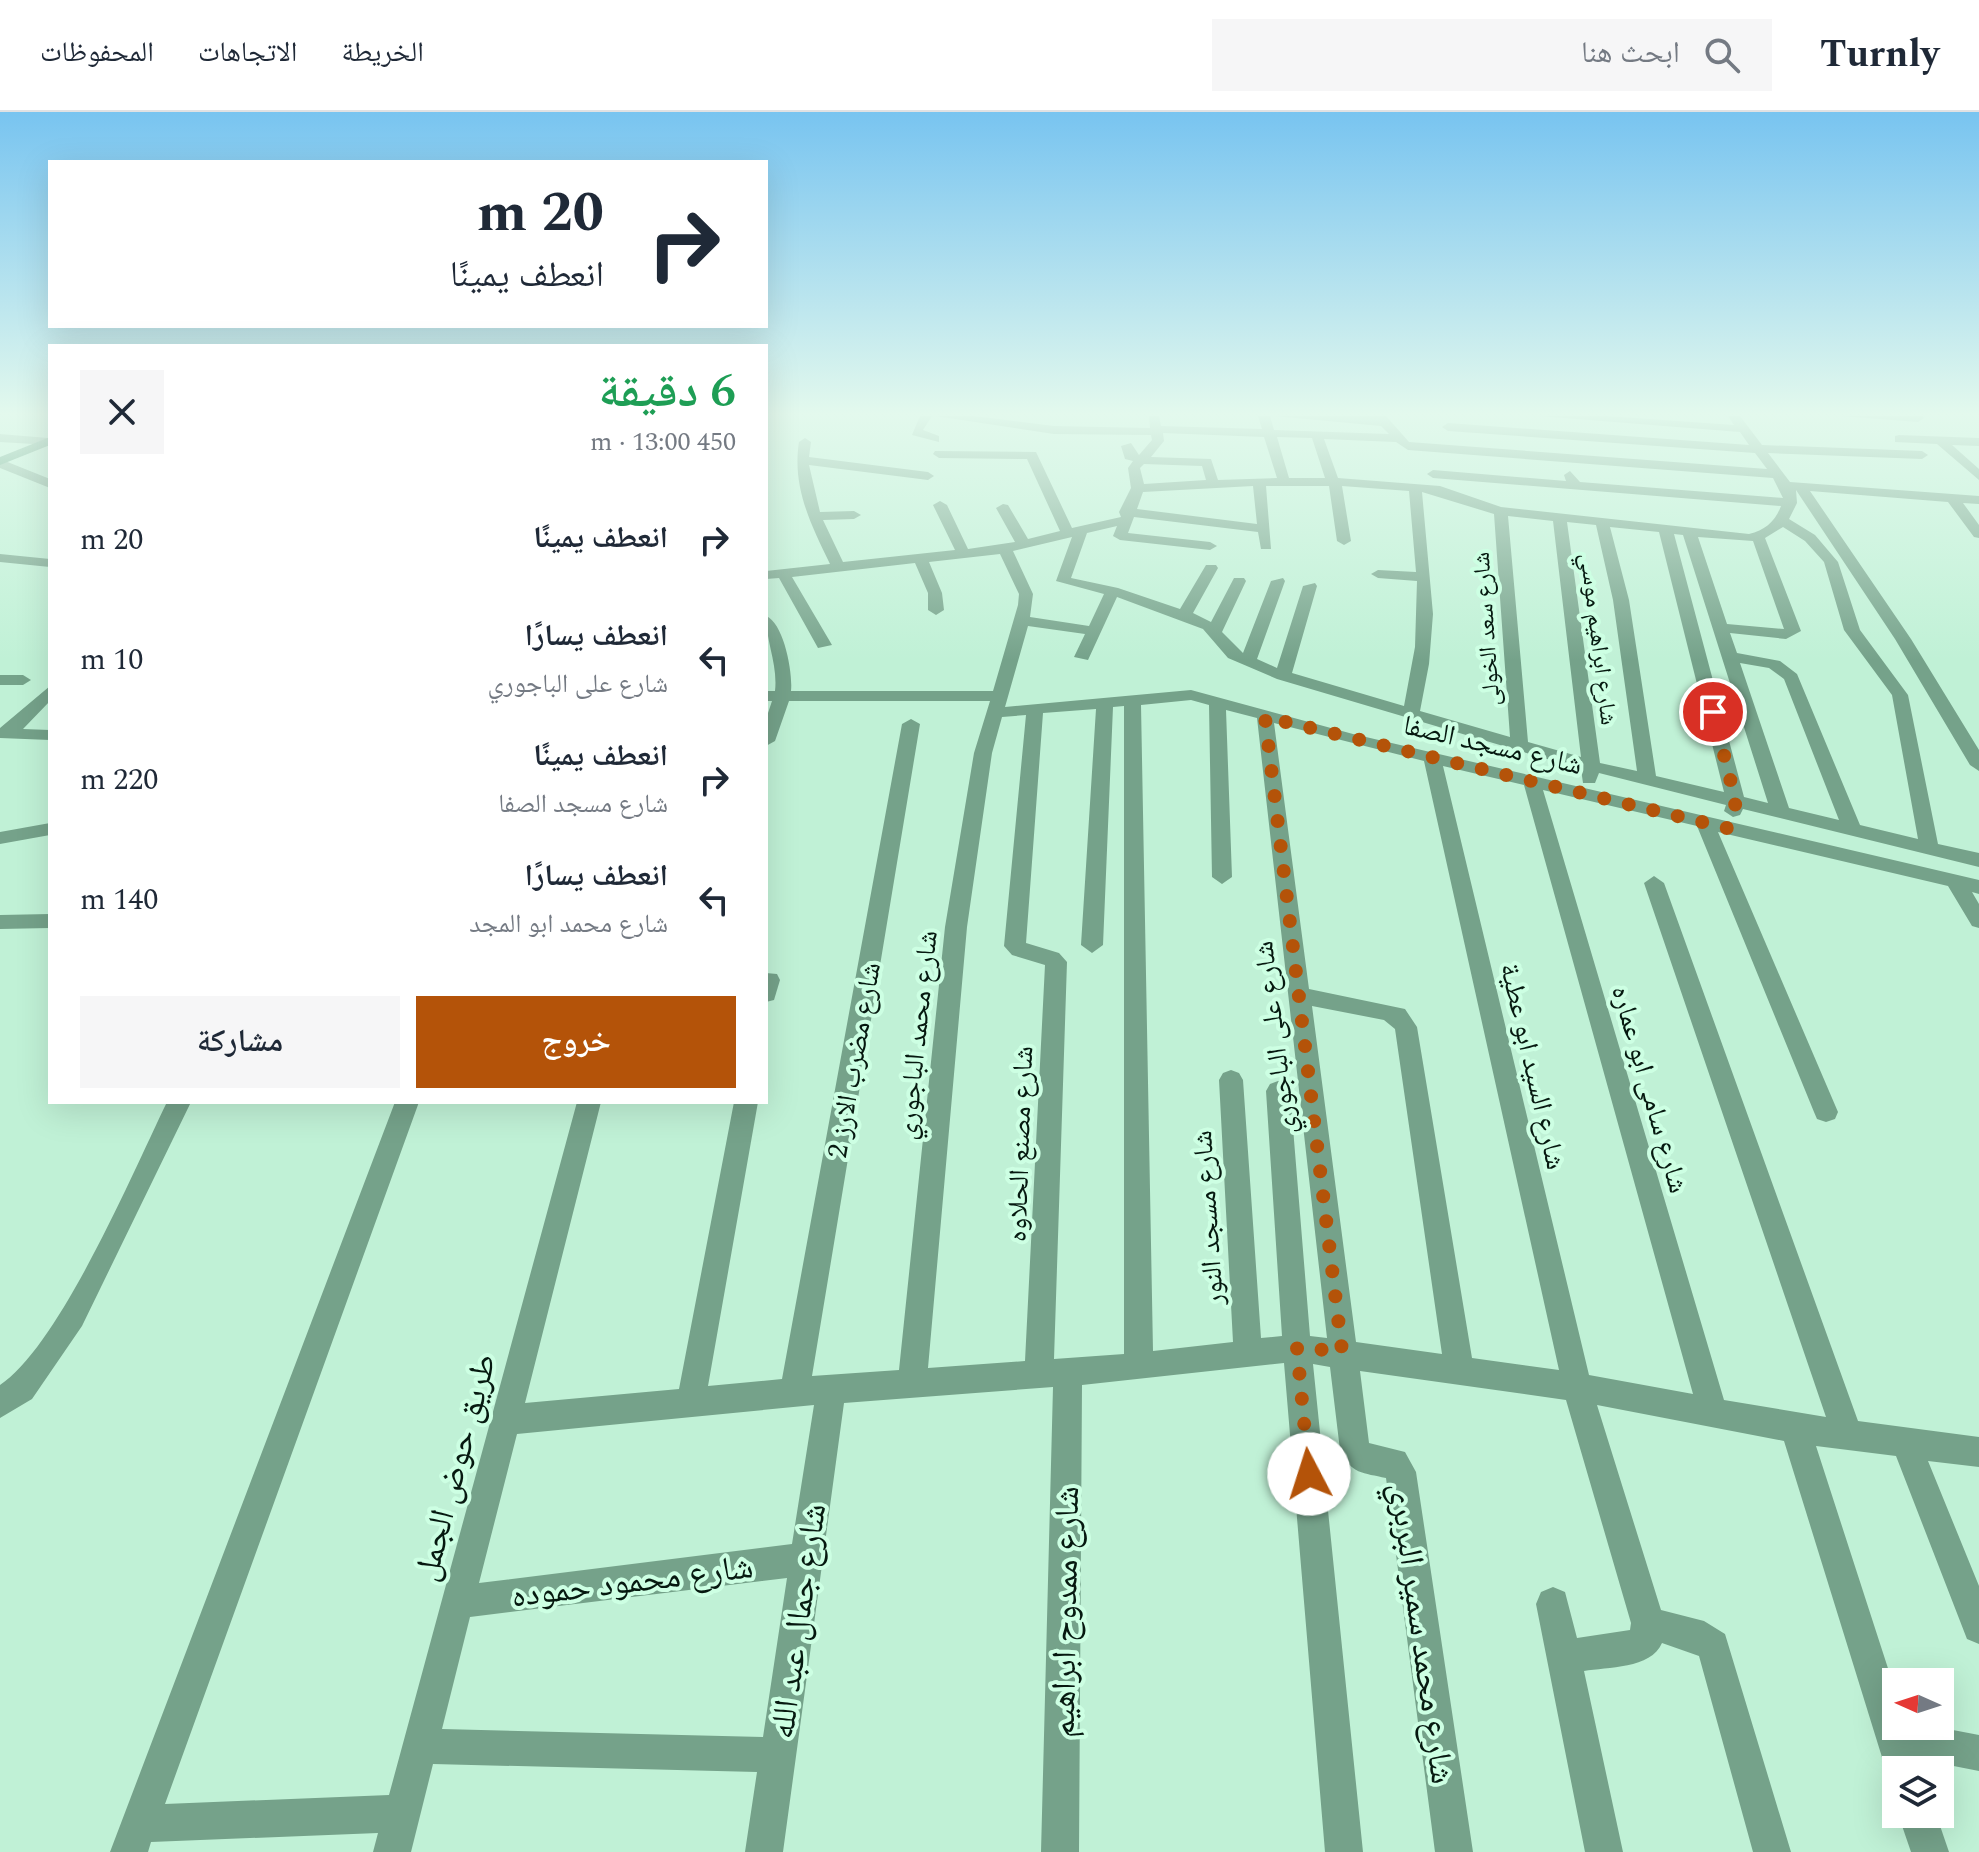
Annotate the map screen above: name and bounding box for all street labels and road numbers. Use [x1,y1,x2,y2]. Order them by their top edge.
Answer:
street label: شارع سعد الخولى [1464,551,1510,707]
street label: شارع ابراهيم موسي [1569,551,1626,727]
street label: شارع مسجد الصفا [1399,704,1587,787]
street label: شارع محمد الباجوري [885,928,950,1142]
street label: شارع على الباجوري [1242,939,1309,1137]
street label: شارع مضرب الارز 2 [816,959,893,1162]
street label: شارع السيد ابو عطية [1488,959,1577,1174]
street label: شارع سامى ابو عماره [1599,981,1700,1198]
street label: شارع مصنع الحلاوه [996,1045,1045,1243]
street label: شارع مسجد النور [1181,1129,1236,1308]
street label: طريق حوض الجمل [401,1348,511,1587]
street label: شارع محمد سمير البربري [1374,1479,1468,1787]
street label: شارع ممدوح ابراهيم [1038,1486,1094,1738]
street label: شارع جمال عبد الله [757,1500,841,1742]
street label: شارع محمود حموده [508,1541,756,1623]

